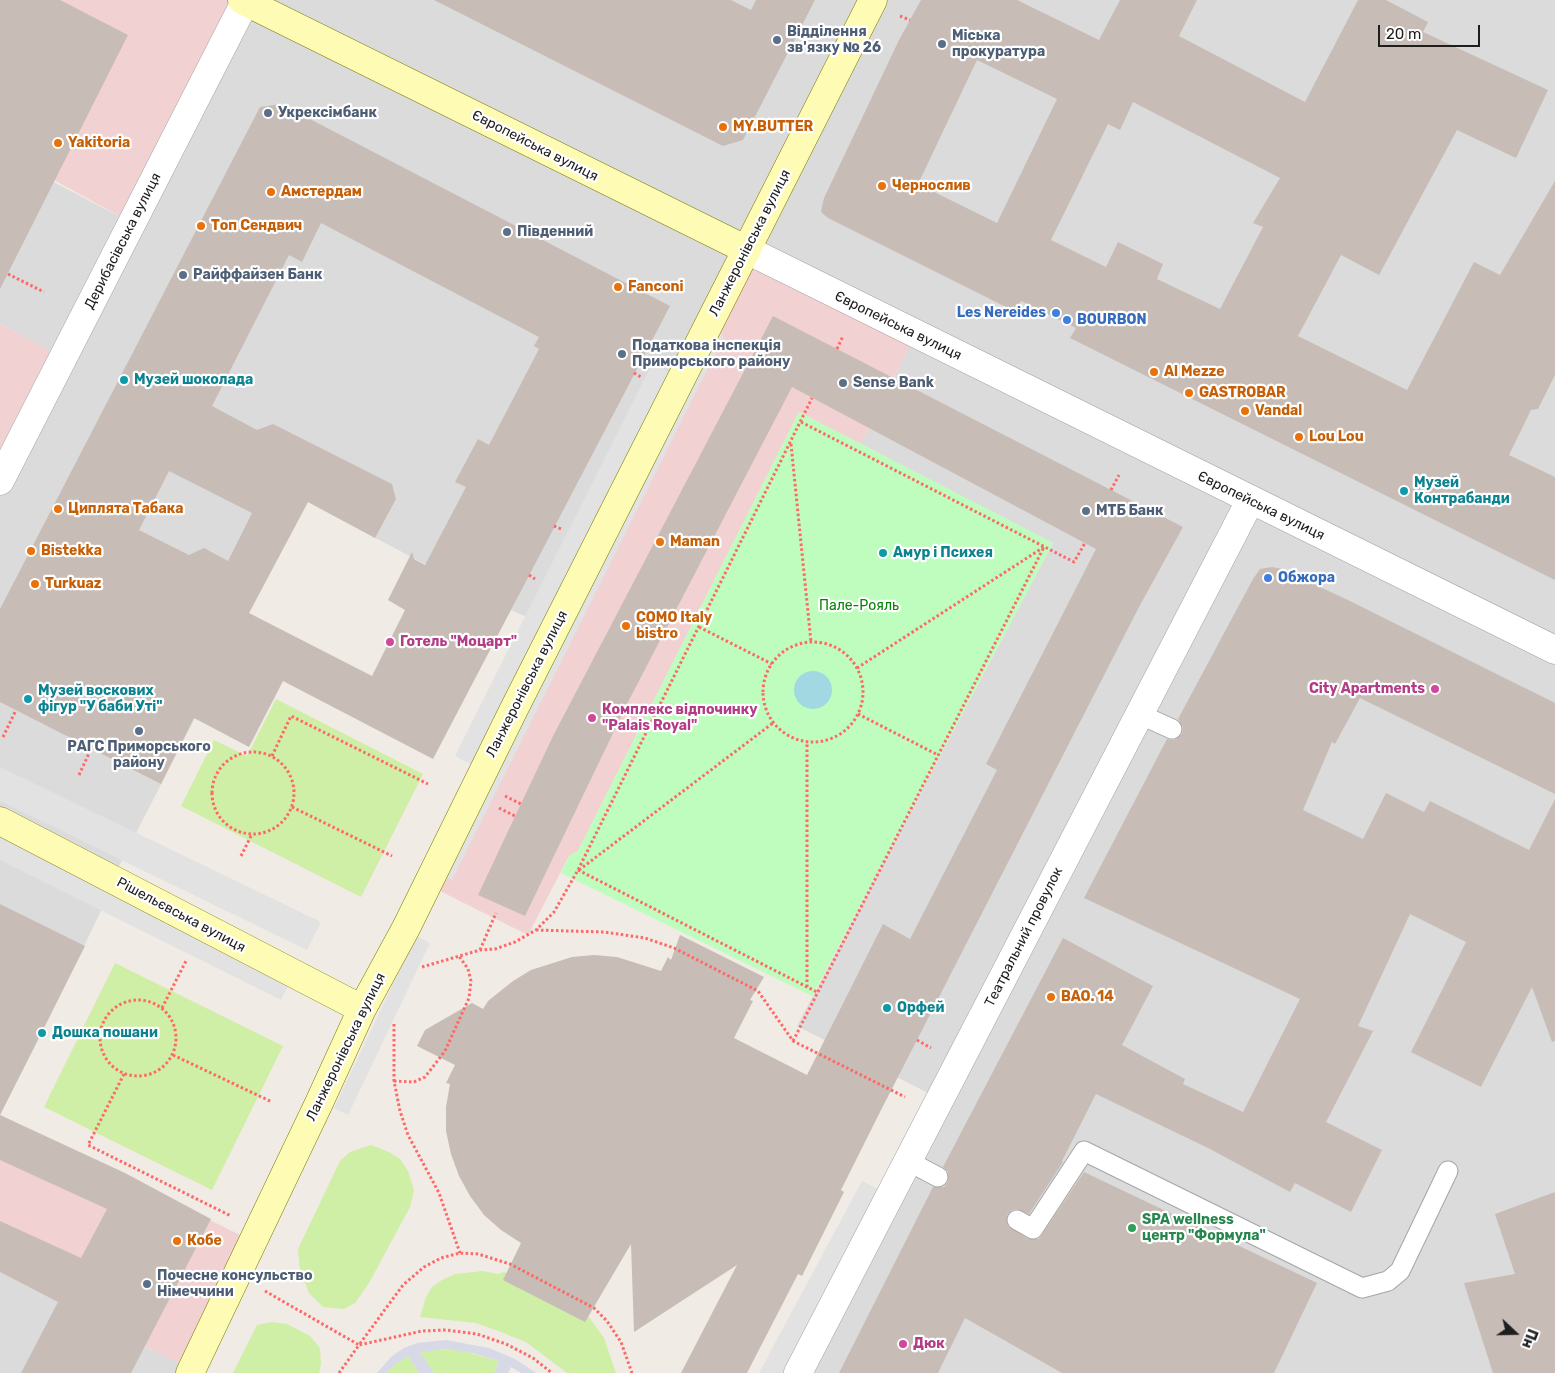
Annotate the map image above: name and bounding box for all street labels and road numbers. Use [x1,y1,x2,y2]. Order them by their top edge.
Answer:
street label: Європейська вулиця [469,107,601,185]
street label: Ланжеронівська вулиця [706,167,794,319]
street label: Дерибасівська вулиця [81,170,165,312]
street label: Європейська вулиця [832,288,964,364]
street label: Європейська вулиця [1195,468,1327,544]
street label: Ланжеронівська вулиця [483,608,571,760]
street label: Театральний провулок [981,864,1067,1010]
street label: Рішельєвська вулиця [114,874,248,956]
street label: Ланжеронівська вулиця [303,970,389,1124]

